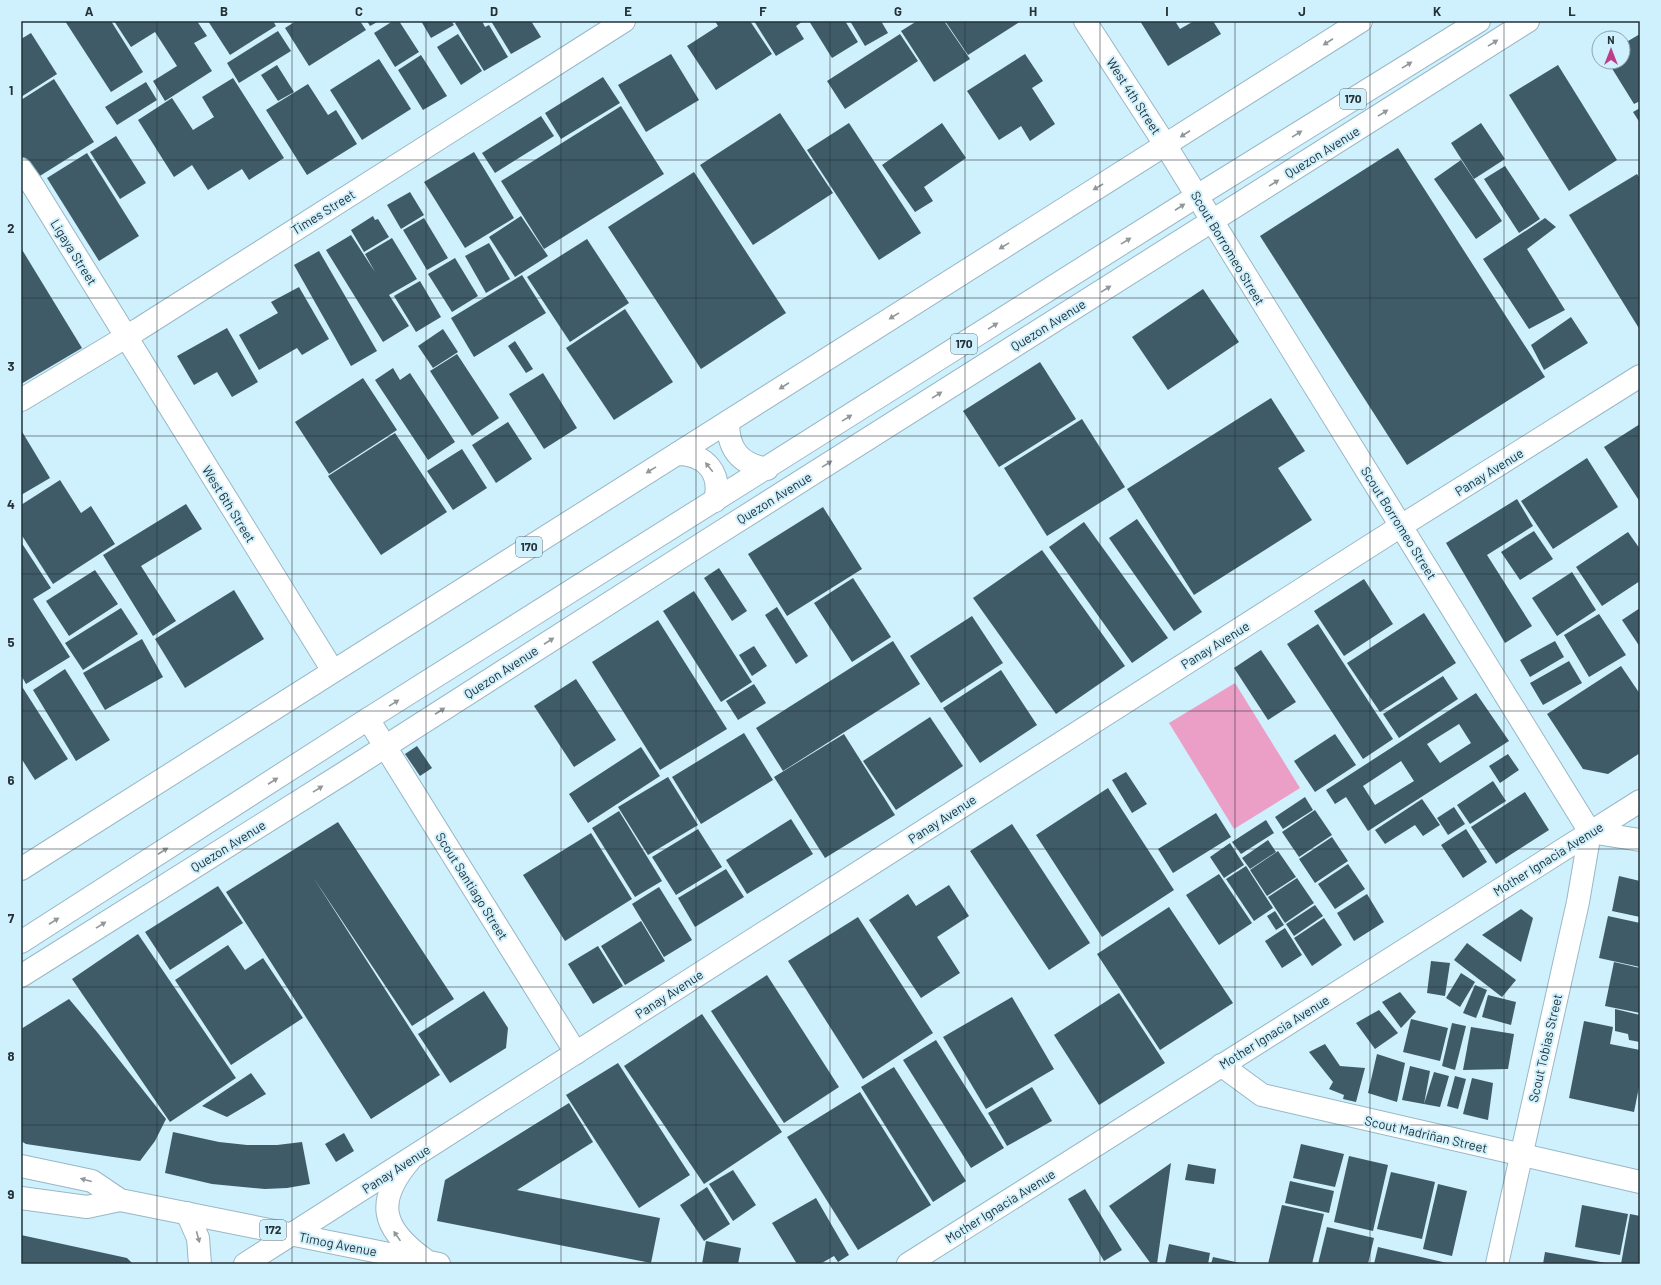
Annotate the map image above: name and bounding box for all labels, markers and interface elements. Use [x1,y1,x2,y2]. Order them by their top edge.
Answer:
text: A [85,3,94,19]
text: B [220,3,228,19]
text: C [355,3,363,19]
text: D [490,3,498,19]
text: E [624,3,632,19]
text: F [759,3,767,19]
text: G [894,3,902,19]
text: H [1029,3,1037,19]
text: I [1165,3,1169,19]
text: J [1298,3,1306,19]
text: K [1433,3,1441,19]
text: L [1568,3,1576,19]
north arrow [1591,30,1631,70]
text: N [1607,33,1615,46]
one-way arrow [1323,38,1333,46]
one-way arrow [1488,39,1498,47]
street label: West 4th Street [1103,55,1165,137]
one-way arrow [1401,62,1413,69]
text: 1 [9,82,13,98]
road number: 170 [1340,89,1366,109]
one-way arrow [1378,109,1388,117]
street label: Quezon Avenue [1282,123,1362,181]
one-way arrow [1179,130,1191,137]
one-way arrow [1292,130,1302,138]
one-way arrow [1268,179,1280,186]
one-way arrow [1093,184,1104,191]
street label: Times Street [288,186,358,238]
street label: Scout Borromeo Street [1188,188,1268,308]
one-way arrow [1174,204,1186,211]
street label: Ligaya Street [47,216,101,288]
text: 2 [7,220,15,236]
one-way arrow [1120,238,1132,245]
one-way arrow [998,243,1010,250]
one-way arrow [1100,285,1112,292]
street label: Quezon Avenue [1008,296,1088,354]
one-way arrow [889,312,899,320]
one-way arrow [988,322,998,330]
road number: 170 [951,334,977,354]
text: 3 [7,358,15,374]
one-way arrow [779,382,790,390]
one-way arrow [932,391,942,399]
one-way arrow [842,414,852,422]
street label: Panay Avenue [1452,445,1526,499]
one-way arrow [821,461,833,468]
one-way arrow [705,462,713,473]
street label: West 6th Street [199,463,259,545]
street label: Scout Borromeo Street [1358,464,1440,582]
one-way arrow [645,467,657,474]
street label: Quezon Avenue [734,469,814,527]
text: 4 [7,496,15,512]
road number: 170 [516,537,542,557]
street label: Panay Avenue [1178,618,1252,672]
text: 5 [7,634,15,650]
one-way arrow [543,638,555,645]
street label: Quezon Avenue [461,642,541,702]
one-way arrow [389,699,399,707]
one-way arrow [434,708,446,715]
text: 6 [8,772,15,788]
one-way arrow [267,777,278,784]
one-way arrow [313,785,323,793]
street label: Panay Avenue [905,791,979,847]
street label: Quezon Avenue [188,817,268,875]
street label: Mother Ignacia Avenue [1490,819,1606,899]
street label: Scout Santiago Street [432,829,512,943]
one-way arrow [158,847,168,855]
text: 7 [8,910,15,926]
one-way arrow [49,917,59,925]
one-way arrow [96,921,107,929]
street label: Panay Avenue [632,966,706,1022]
street label: Mother Ignacia Avenue [1216,992,1332,1072]
street label: Scout Tobias Street [1525,992,1565,1104]
text: 8 [7,1048,15,1064]
street label: Scout Madriñan Street [1363,1112,1489,1156]
street label: Panay Avenue [359,1141,433,1197]
street label: Mother Ignacia Avenue [942,1166,1058,1246]
one-way arrow [80,1177,93,1183]
text: 9 [8,1186,15,1202]
road number: 172 [260,1220,286,1240]
street label: Timog Avenue [298,1229,378,1259]
one-way arrow [393,1230,401,1241]
one-way arrow [195,1232,201,1244]

